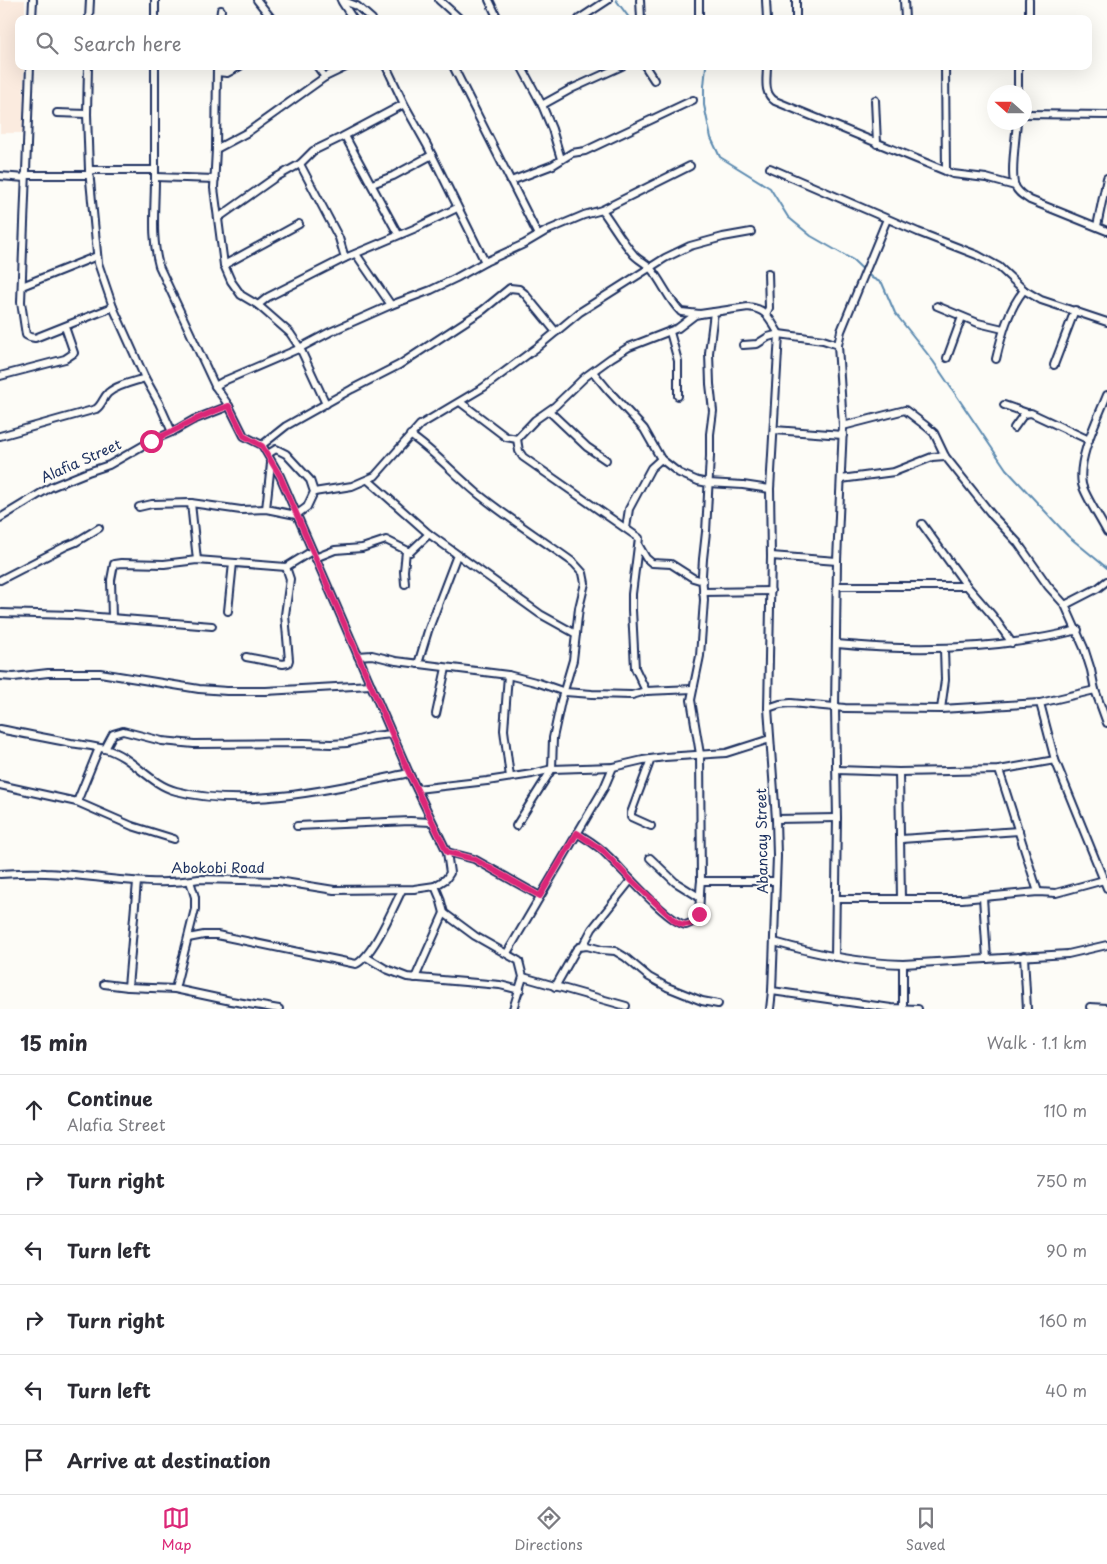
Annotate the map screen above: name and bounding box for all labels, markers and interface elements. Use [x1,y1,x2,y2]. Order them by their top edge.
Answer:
search box [15,15,1092,70]
icon: search [33,29,61,57]
text: Search here [73,29,182,57]
north arrow [987,85,1032,130]
route start [140,430,163,453]
street label: Alafia Street [37,433,125,488]
street label: Abancay Street [750,788,773,894]
street label: Abokobi Road [171,857,265,878]
route end [688,903,711,926]
text: 15 min [20,1026,88,1058]
text: Walk · 1.1 km [987,1030,1087,1054]
text: Continue [67,1084,153,1112]
icon: ahead [20,1096,48,1124]
text: 110 m [1044,1098,1087,1122]
text: Alafia Street [67,1112,166,1136]
icon: right [20,1166,48,1194]
text: Turn right [67,1166,165,1194]
text: 750 m [1036,1168,1087,1192]
icon: left [20,1236,48,1264]
text: Turn left [67,1236,151,1264]
text: 90 m [1046,1238,1087,1262]
icon: right [20,1306,48,1334]
text: Turn right [67,1306,165,1334]
text: 160 m [1039,1308,1087,1332]
icon: left [20,1376,48,1404]
text: Turn left [67,1376,151,1404]
text: 40 m [1045,1378,1087,1402]
icon: arrive [20,1446,48,1474]
text: Arrive at destination [67,1446,271,1474]
tab: Map [162,1504,191,1555]
tab: Directions [515,1504,583,1555]
tab: Saved [906,1504,945,1555]

